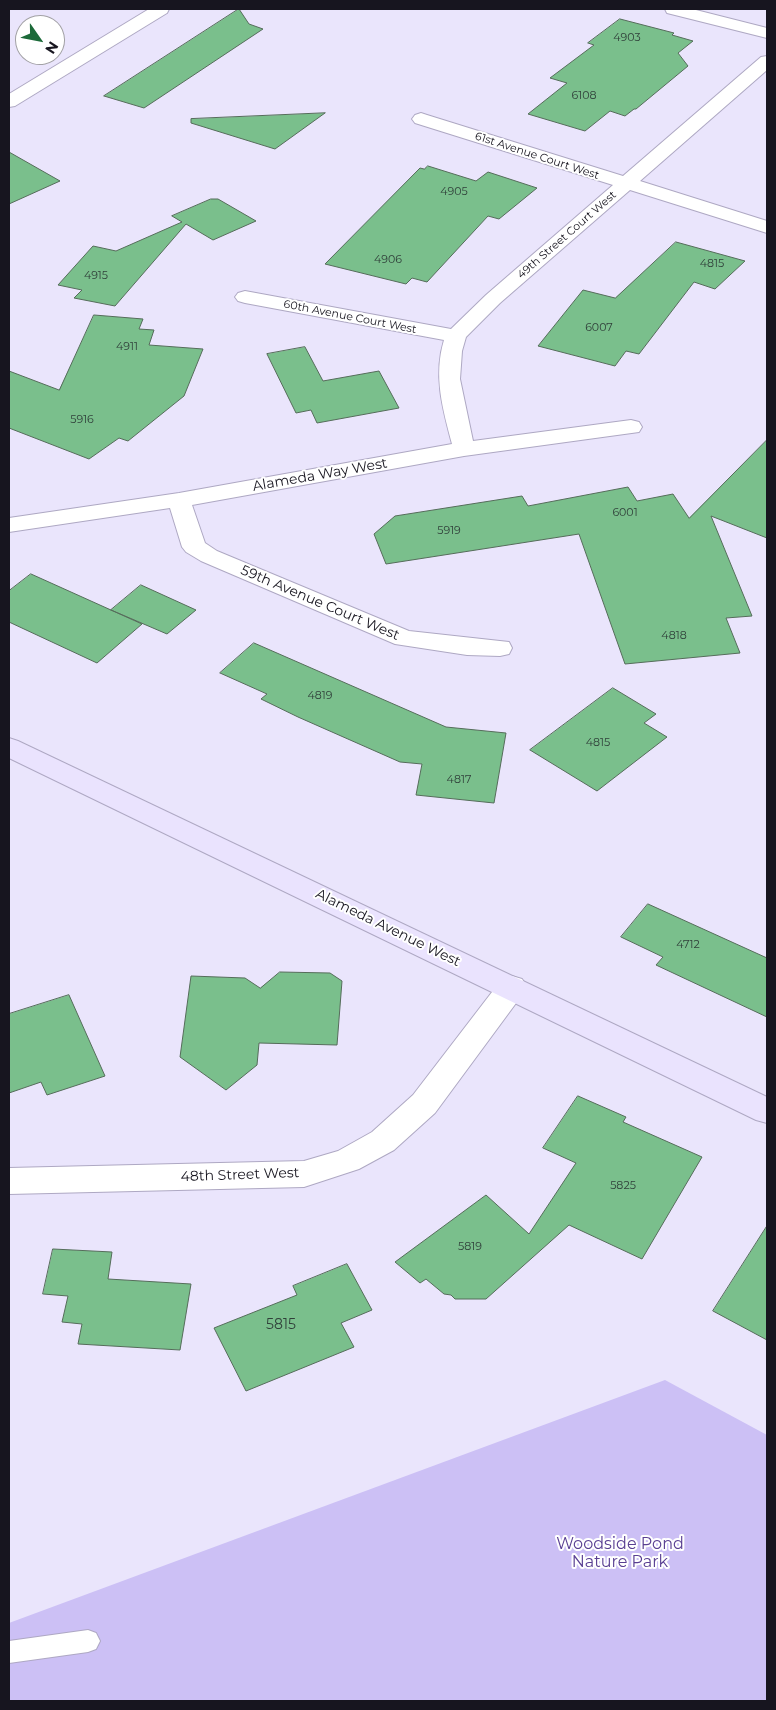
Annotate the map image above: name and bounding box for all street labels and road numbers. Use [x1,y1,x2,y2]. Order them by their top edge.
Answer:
street label: 61st Avenue Court West [473,130,601,182]
street label: 49th Street Court West [515,188,619,282]
street label: 60th Avenue Court West [282,298,418,336]
street label: Alameda Way West [251,455,389,495]
street label: 59th Avenue Court West [238,562,402,644]
street label: Alameda Avenue West [313,886,463,970]
street label: 48th Street West [180,1165,300,1185]

